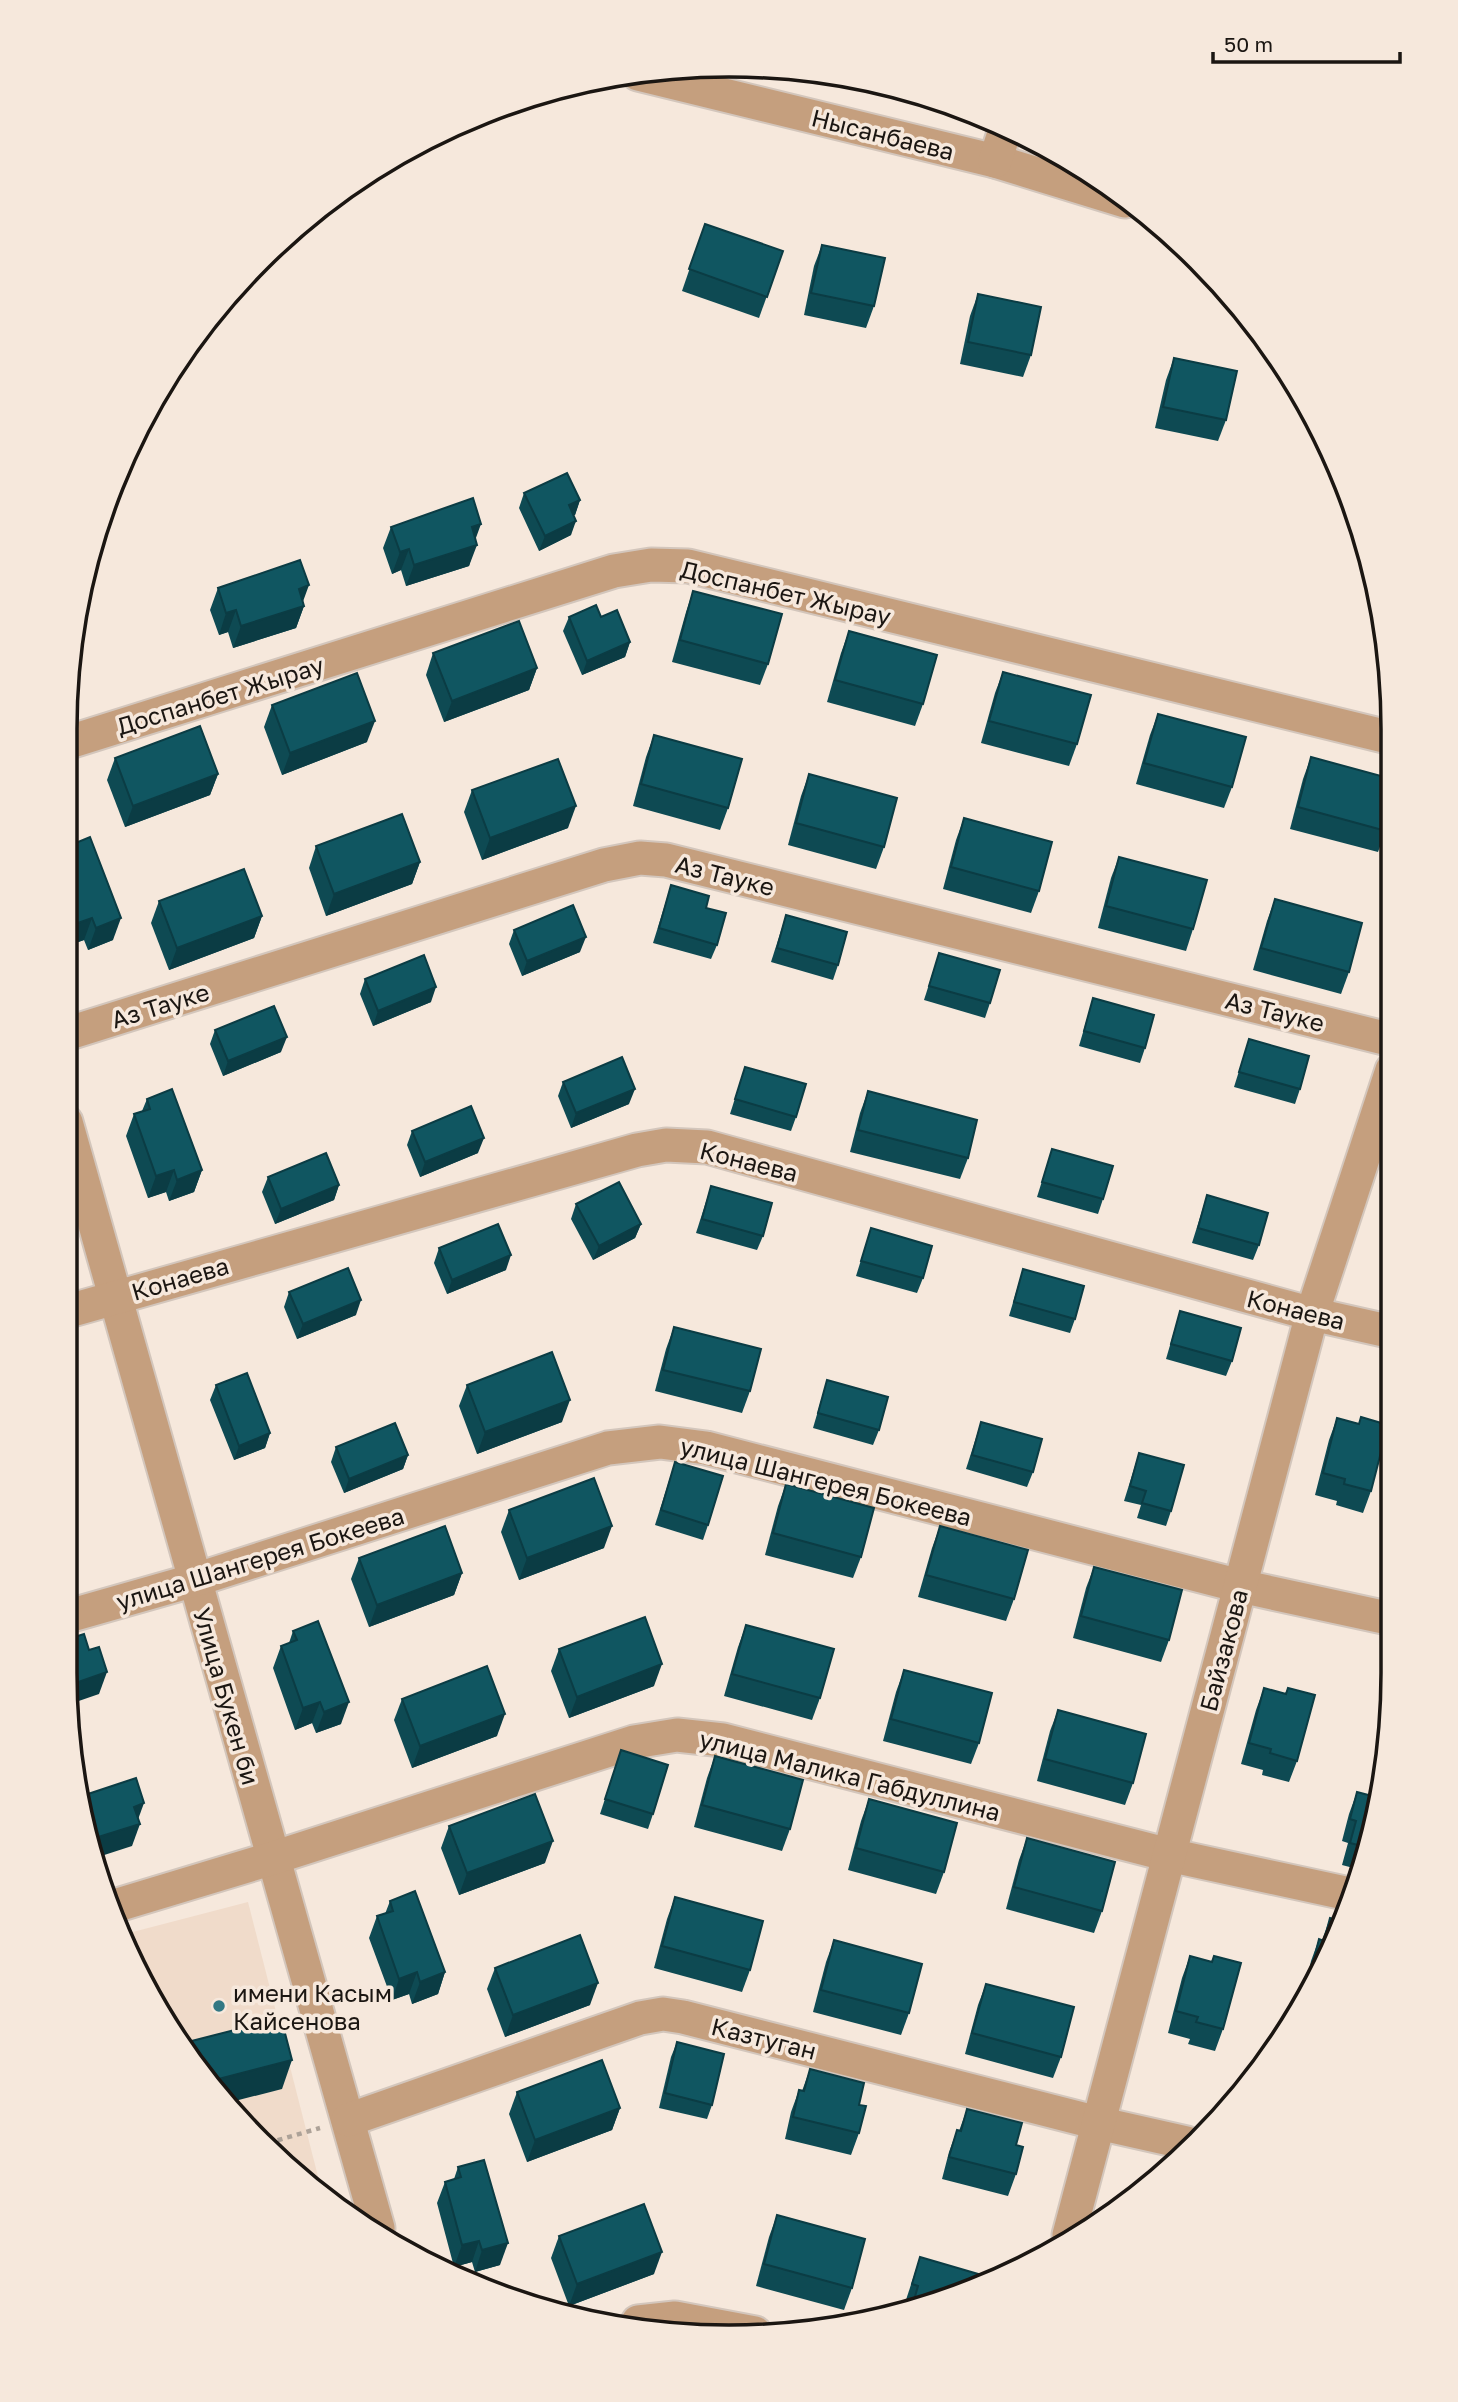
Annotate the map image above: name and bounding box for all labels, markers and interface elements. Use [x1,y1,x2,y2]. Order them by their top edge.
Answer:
scale bar [1213,21,1400,65]
text: 50 m [1224,31,1273,57]
street label: Нысанбаева [809,102,957,166]
street label: Доспанбет Жырау [678,554,894,630]
street label: Доспанбет Жырау [113,650,327,740]
street label: Аз Тауке [673,849,777,901]
street label: Аз Тауке [108,976,212,1034]
street label: Аз Тауке [1223,985,1327,1037]
street label: Конаева [697,1135,801,1187]
street label: Конаева [128,1250,232,1306]
street label: Конаева [1244,1283,1348,1335]
street label: улица Шангерея Бокеева [677,1431,975,1531]
street label: улица Шангерея Бокеева [113,1500,407,1616]
street label: Байзакова [1193,1586,1253,1714]
street label: Улица Букен би [188,1604,266,1788]
street label: улица Малика Габдуллина [697,1724,1003,1826]
place label: имени Касым Кайсенова [233,1978,392,2035]
marker: имени Касым Кайсенова [211,1998,227,2014]
street label: Казтуган [709,2011,819,2065]

